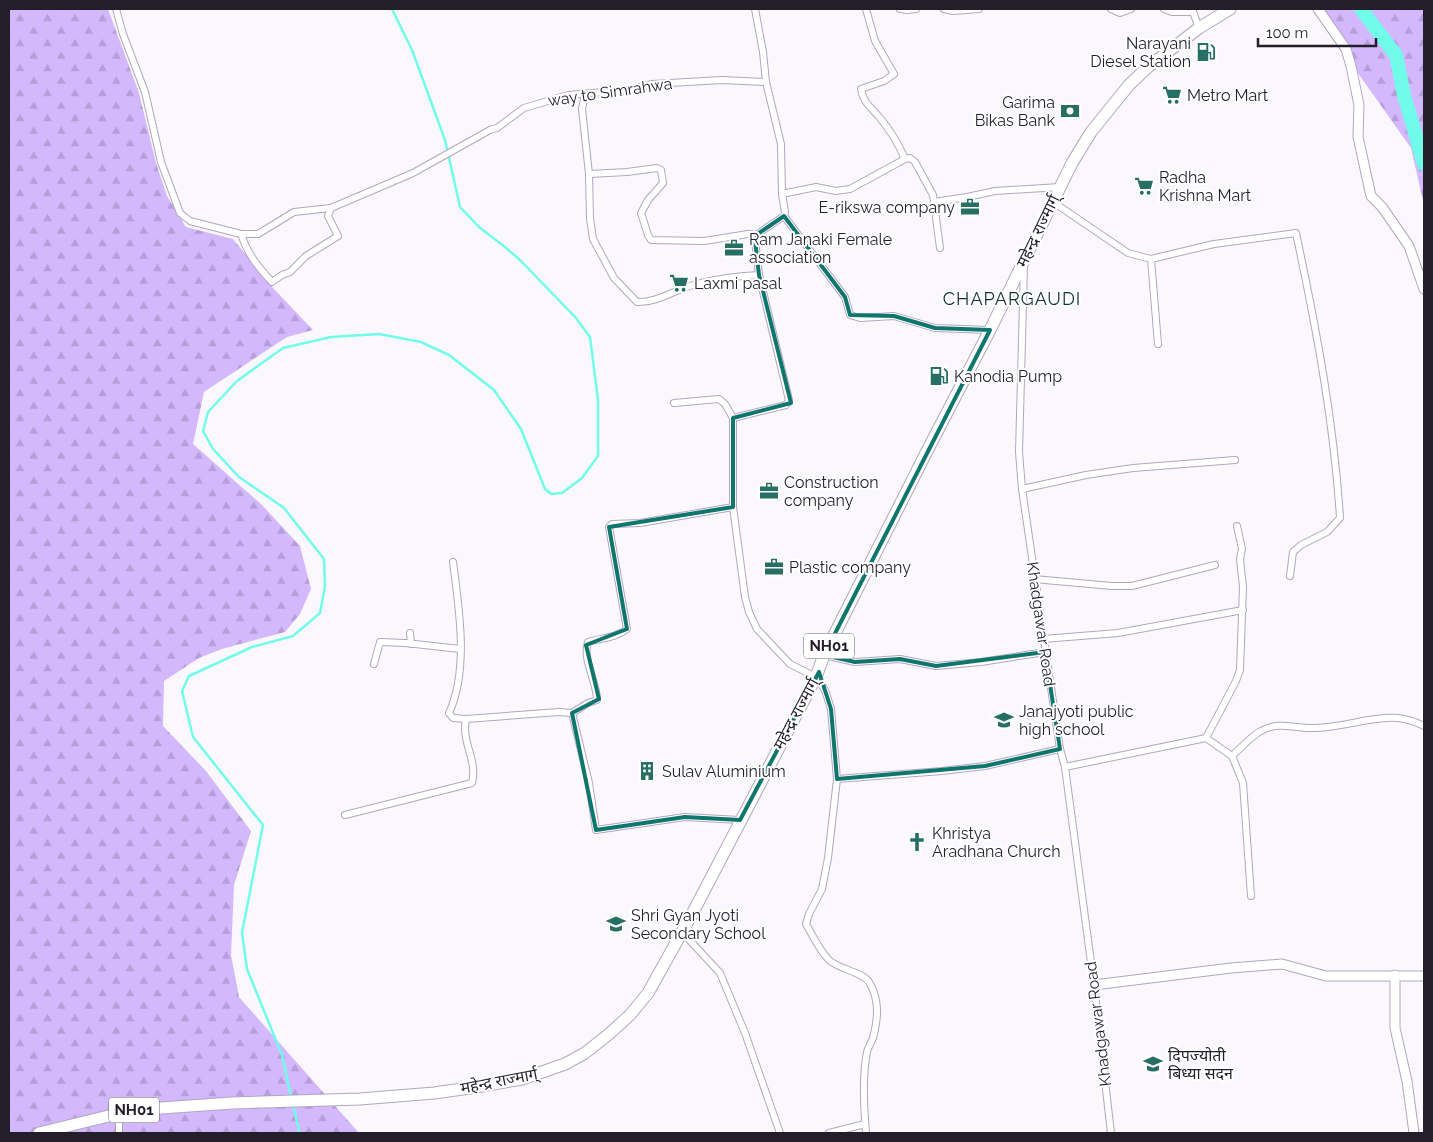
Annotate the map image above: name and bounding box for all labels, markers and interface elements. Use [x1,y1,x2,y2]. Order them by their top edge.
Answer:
scale bar [1258,15,1376,47]
text: 100 m [1266,24,1308,42]
place label: Narayani Diesel Station [1090,34,1191,71]
fuel station icon: Narayani Diesel Station [1195,41,1217,63]
street label: way to Simrahwa [547,74,673,110]
supermarket icon: Metro Mart [1161,84,1183,106]
place label: Metro Mart [1187,86,1269,105]
place label: Garima Bikas Bank [975,93,1056,130]
bank icon: Garima Bikas Bank [1059,100,1081,122]
place label: Radha Krishna Mart [1159,168,1252,205]
supermarket icon: Radha Krishna Mart [1133,175,1155,197]
street label: महेन्द्र राज्मार्ग् [1012,189,1066,271]
office icon: E-rikswa company [959,196,981,218]
place label: E-rikswa company [818,198,955,217]
place label: Ram Janaki Female association [749,230,892,267]
office icon: Ram Janaki Female association [723,237,745,259]
supermarket icon: Laxmi pasal [668,272,690,294]
place label: Laxmi pasal [694,274,782,293]
district label: CHAPARGAUDI [943,288,1081,309]
fuel station icon: Kanodia Pump [928,365,950,387]
place label: Kanodia Pump [954,367,1062,386]
place label: Construction company [784,473,879,510]
office icon: Construction company [758,480,780,502]
office icon: Plastic company [763,556,785,578]
place label: Plastic company [789,558,911,577]
street label: Khadgawar Road [1023,560,1059,688]
road number: NH01 [804,634,854,658]
street label: महेन्द्र राज्मार्ग् [769,672,825,753]
place label: Janajyoti public high school [1019,702,1134,739]
school or university icon: Janajyoti public high school [993,709,1015,731]
building icon: Sulav Aluminium [636,760,658,782]
place label: Sulav Aluminium [662,762,786,781]
place label: Khristya Aradhana Church [932,824,1061,861]
church icon: Khristya Aradhana Church [906,831,928,853]
place label: Shri Gyan Jyoti Secondary School [631,906,766,943]
school or university icon: Shri Gyan Jyoti Secondary School [605,913,627,935]
street label: Khadgawar Road [1081,960,1115,1088]
place label: दिपज्योती बिध्या सदन [1168,1046,1234,1083]
school or university icon: दिपज्योती बिध्या सदन [1142,1053,1164,1075]
street label: महेन्द्र राज्मार्ग् [459,1064,542,1099]
road number: NH01 [109,1098,159,1122]

